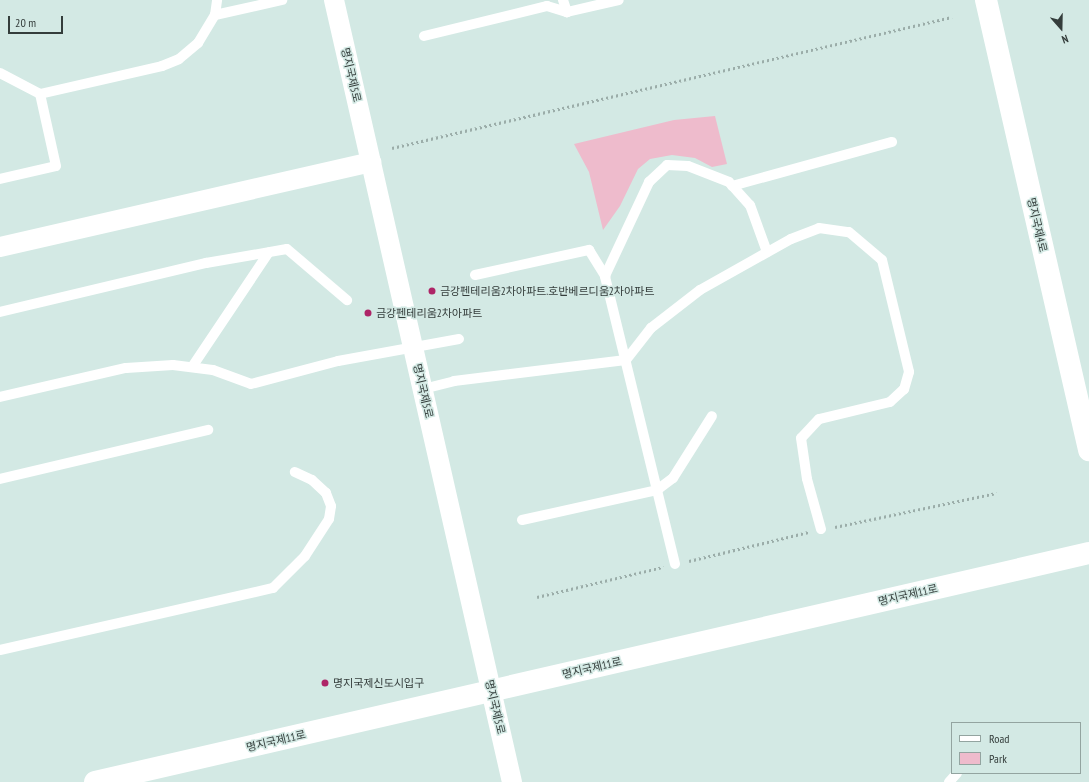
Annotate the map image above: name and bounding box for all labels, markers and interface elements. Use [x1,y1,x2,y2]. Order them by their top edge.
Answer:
scale bar [10,8,65,34]
north arrow [1041,8,1081,48]
text: 20 m [15,15,36,30]
text: N [1060,32,1070,47]
street label: 명지국제5로 [338,46,364,104]
street label: 명지국제4로 [1024,196,1050,254]
place label: 금강펜테리움2차아파트.호반베르디움2차아파트 [440,284,654,298]
marker: 금강펜테리움2차아파트.호반베르디움2차아파트 [427,286,437,296]
place label: 금강펜테리움2차아파트 [376,306,482,320]
marker: 금강펜테리움2차아파트 [363,308,373,318]
street label: 명지국제5로 [410,362,436,420]
street label: 명지국제11로 [877,582,939,608]
street label: 명지국제11로 [561,655,623,681]
place label: 명지국제신도시입구 [333,676,424,690]
marker: 명지국제신도시입구 [320,678,330,688]
street label: 명지국제5로 [482,678,508,736]
legend [951,722,1081,774]
street label: 명지국제11로 [245,728,307,754]
text: Road [989,731,1009,746]
text: Park [989,751,1007,766]

